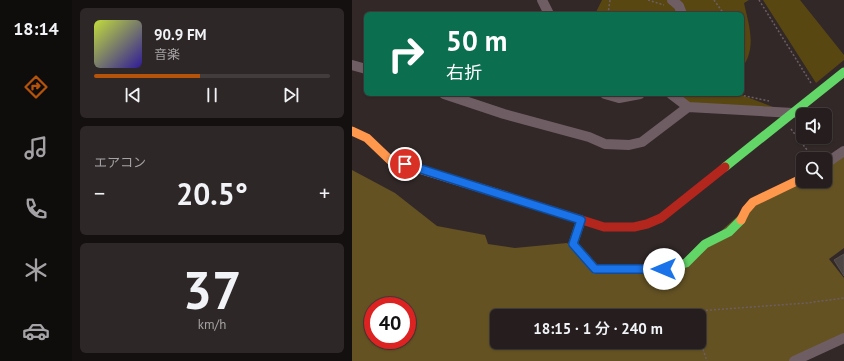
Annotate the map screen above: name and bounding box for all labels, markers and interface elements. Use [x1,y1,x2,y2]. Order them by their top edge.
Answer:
text: 18:14 [13,17,59,40]
text: 50 m [446,22,507,59]
text: 90.9 FM [154,25,207,44]
icon: right [380,28,432,80]
text: 音楽 [154,46,180,63]
text: 右折 [446,61,482,84]
icon: directions [22,73,50,101]
icon: previous [122,84,144,106]
icon: pause [201,84,223,106]
icon: next [280,84,302,106]
map controls [796,108,832,188]
button: sound [796,108,832,144]
icon: music [22,134,50,162]
pin [388,147,422,181]
button: search [796,152,832,188]
icon: arrive [394,153,416,175]
text: エアコン [94,154,146,171]
text: 20.5° [176,174,248,213]
text: − [94,179,105,207]
text: + [319,179,330,207]
icon: phone [22,195,50,223]
position arrow [643,248,685,290]
icon: climate [22,256,50,284]
text: 37 [183,256,241,323]
speed limit sign: 40 [364,297,416,349]
text: km/h [198,316,226,333]
icon: car [22,317,50,345]
text: 18:15 · 1 分 · 240 m [533,319,663,338]

